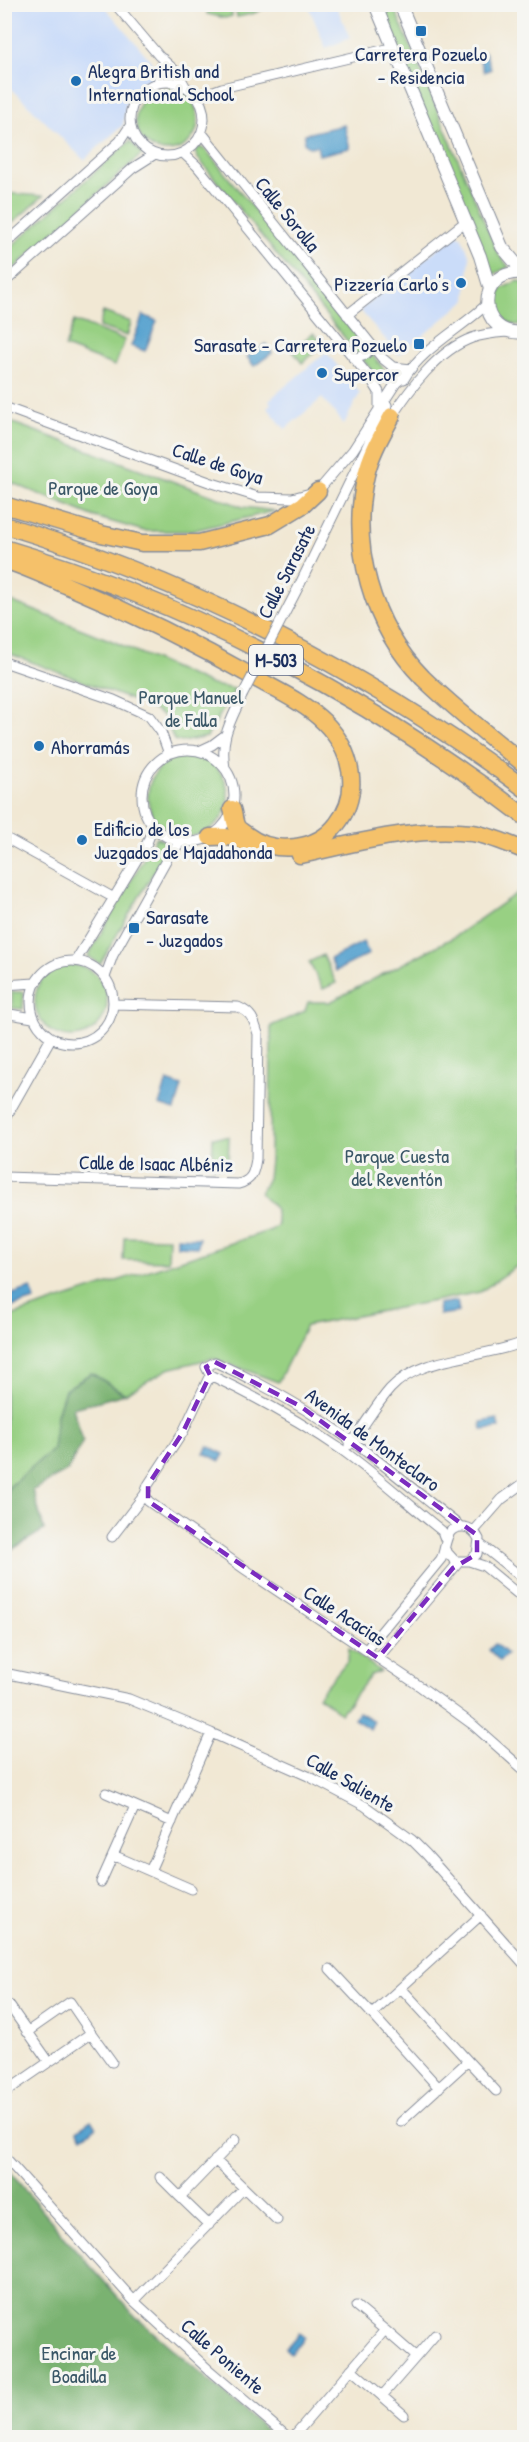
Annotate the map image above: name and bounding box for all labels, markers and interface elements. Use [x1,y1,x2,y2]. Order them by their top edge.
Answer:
marker: Carretera Pozuelo - Residencia [414,24,428,38]
place label: Carretera Pozuelo - Residencia [355,40,487,90]
place label: Alegra British and International School [88,57,235,107]
marker: Alegra British and International School [69,74,83,88]
street label: Calle Sorolla [249,171,327,257]
place label: Pizzería Carlo's [334,270,449,297]
marker: Pizzería Carlo's [454,276,468,290]
place label: Sarasate - Carretera Pozuelo [194,331,407,358]
marker: Sarasate - Carretera Pozuelo [412,337,426,351]
place label: Supercor [334,360,399,387]
marker: Supercor [315,366,329,380]
street label: Calle de Goya [169,436,267,490]
park label: Parque de Goya [48,474,158,501]
street label: Calle Sarasate [251,519,321,623]
road number: M-503 [249,645,303,675]
park label: Parque Manuel de Falla [138,683,244,733]
place label: Ahorramás [51,733,130,760]
marker: Ahorramás [32,739,46,753]
place label: Edificio de los Juzgados de Majadahonda [94,815,272,865]
marker: Edificio de los Juzgados de Majadahonda [75,833,89,847]
place label: Sarasate - Juzgados [146,903,223,953]
marker: Sarasate - Juzgados [127,921,141,935]
park label: Parque Cuesta del Reventón [345,1142,449,1192]
street label: Calle de Isaac Albéniz [79,1148,234,1178]
street label: Avenida de Monteclaro [300,1381,446,1497]
street label: Calle Acacias [299,1578,392,1652]
street label: Calle Saliente [302,1746,400,1818]
street label: Calle Poniente [175,2312,271,2400]
park label: Encinar de Boadilla [41,2339,117,2389]

